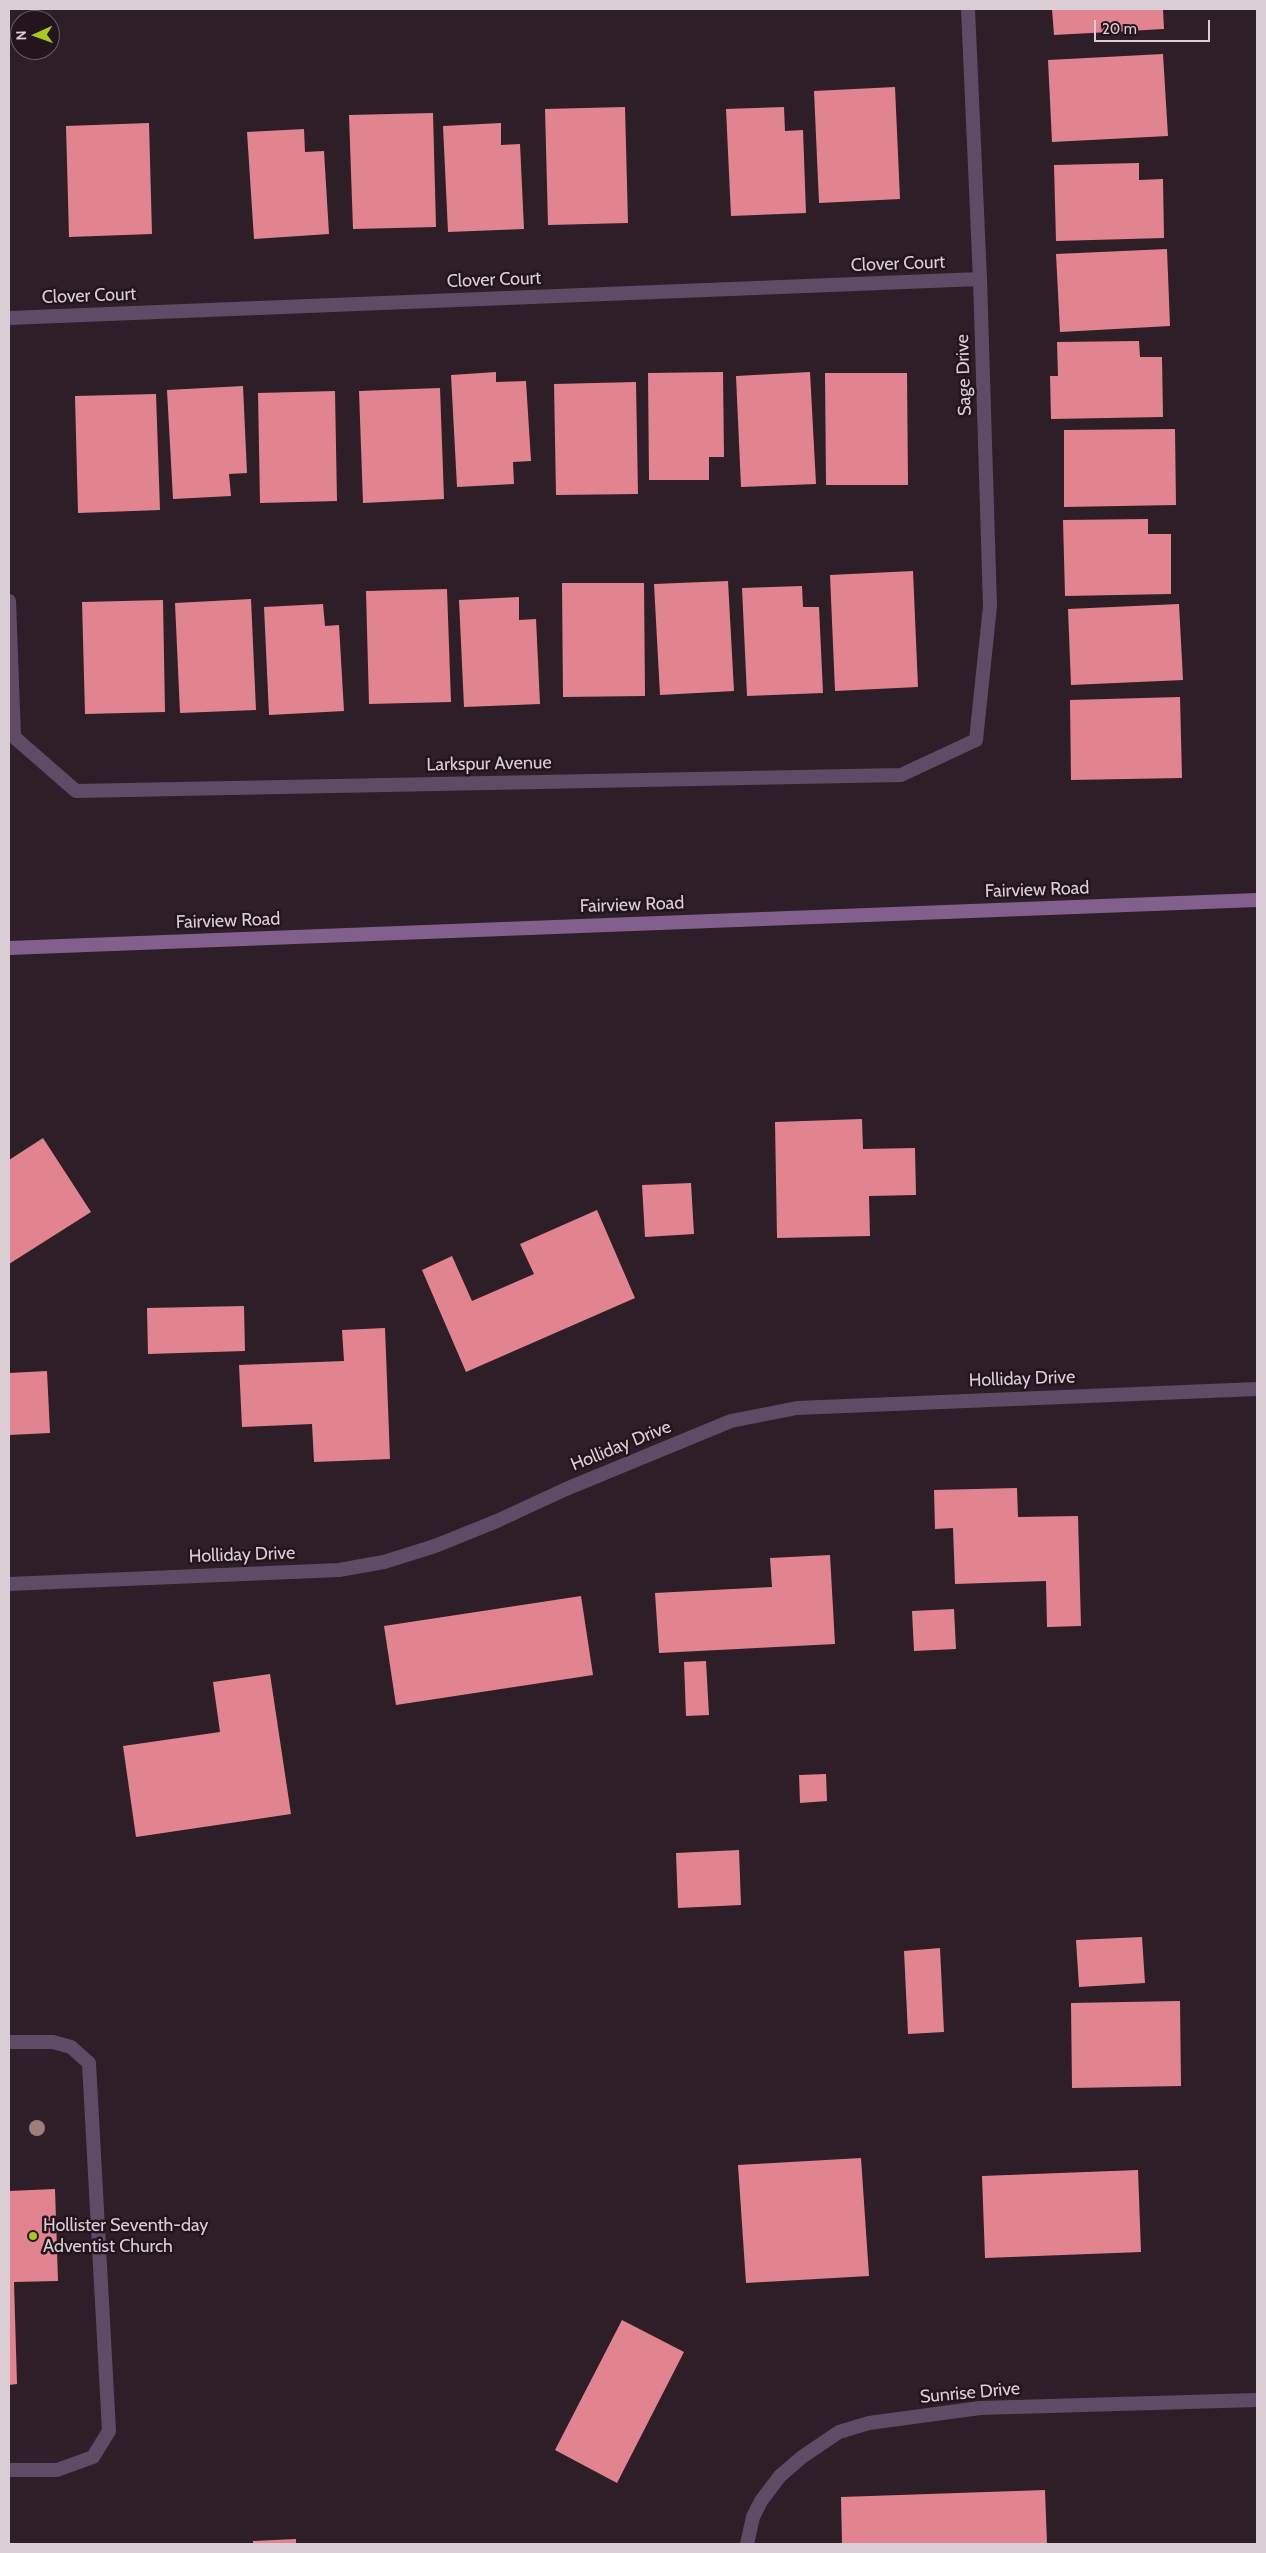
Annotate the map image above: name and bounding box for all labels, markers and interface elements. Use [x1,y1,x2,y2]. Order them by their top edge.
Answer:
north arrow [10,10,60,60]
scale bar [1096,10,1212,42]
text: 20 m [1102,20,1137,38]
text: N [12,30,30,41]
street label: Clover Court [850,252,946,276]
street label: Clover Court [446,268,542,292]
street label: Clover Court [41,284,137,308]
street label: Sage Drive [952,334,976,416]
street label: Larkspur Avenue [426,752,552,776]
street label: Fairview Road [984,877,1090,903]
street label: Fairview Road [579,892,685,918]
street label: Fairview Road [175,908,281,934]
street label: Holliday Drive [968,1366,1076,1392]
street label: Holliday Drive [568,1416,674,1476]
street label: Holliday Drive [188,1542,296,1568]
place label: Hollister Seventh-day Adventist Church [43,2215,208,2258]
marker: Hollister Seventh-day Adventist Church [27,2230,39,2242]
street label: Sunrise Drive [919,2378,1021,2408]

